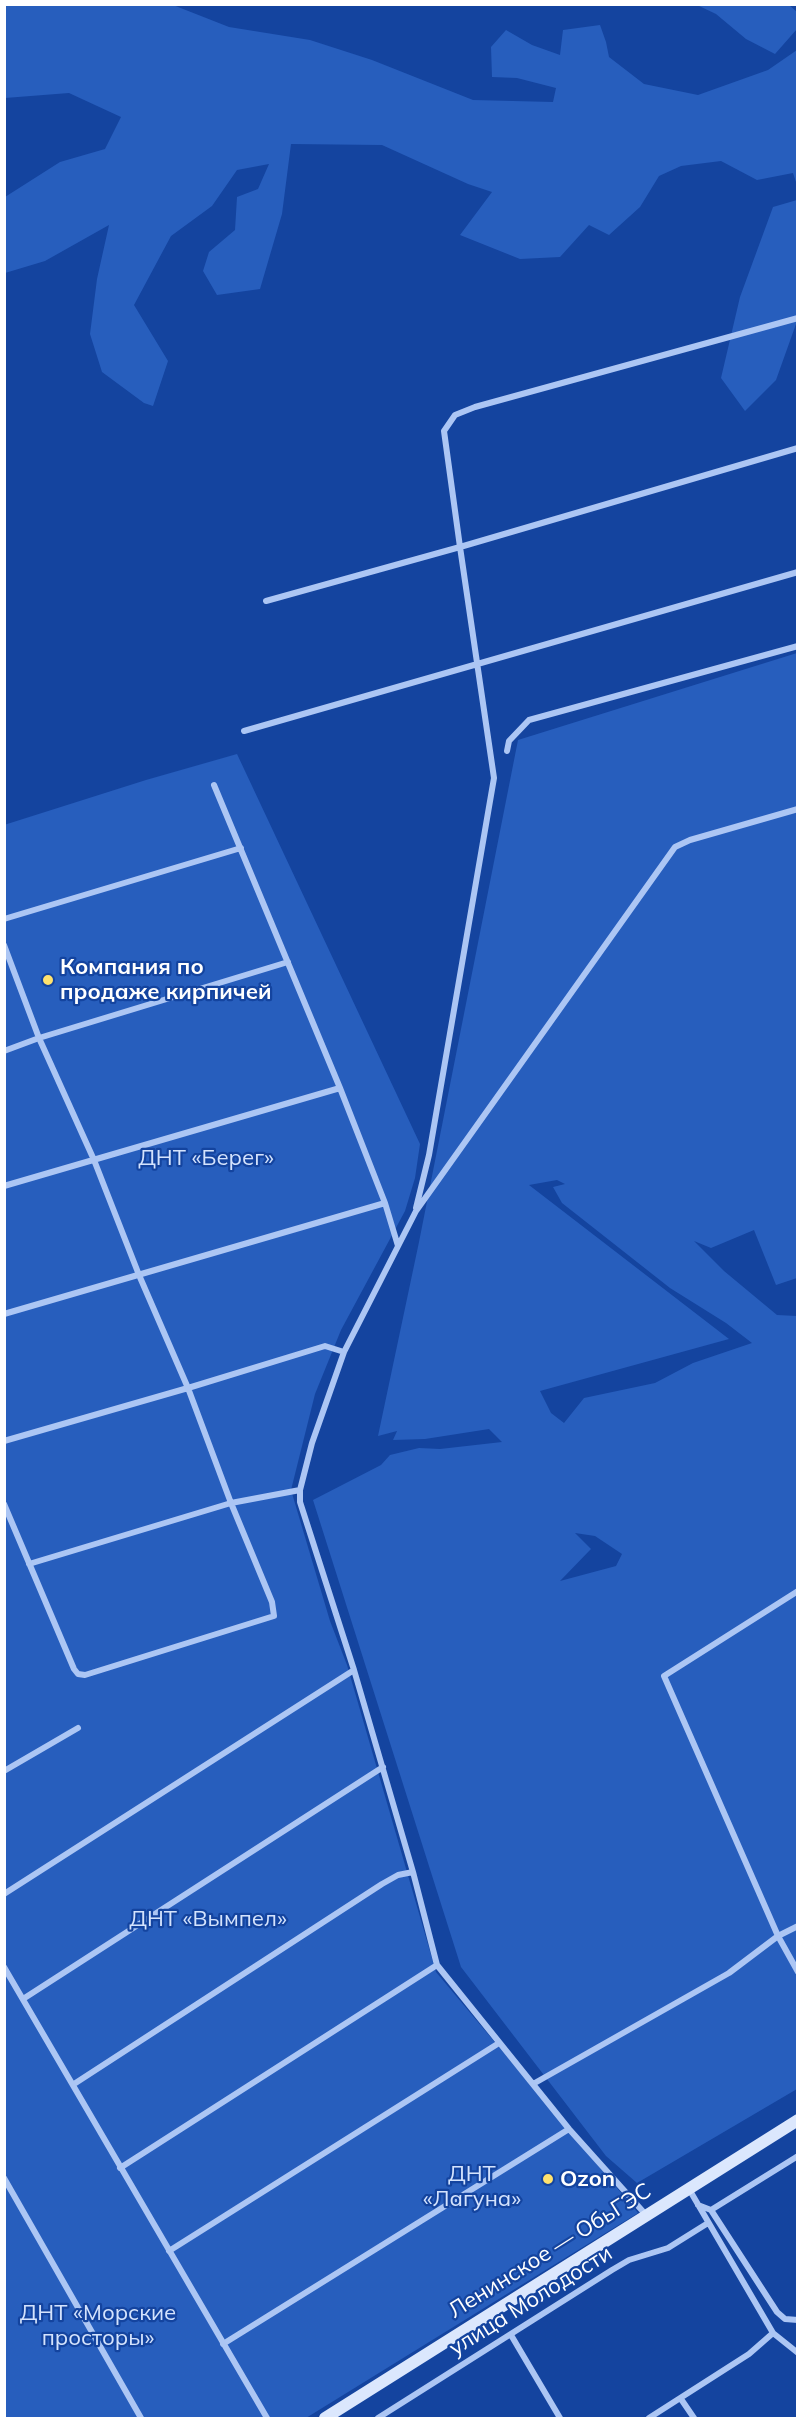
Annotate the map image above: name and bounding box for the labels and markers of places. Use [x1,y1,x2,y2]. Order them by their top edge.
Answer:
place label: Компания по продаже кирпичей [60,954,272,1005]
marker: Компания по продаже кирпичей [41,973,55,987]
place label: Ozon [560,2166,615,2192]
marker: Ozon [541,2172,555,2186]

